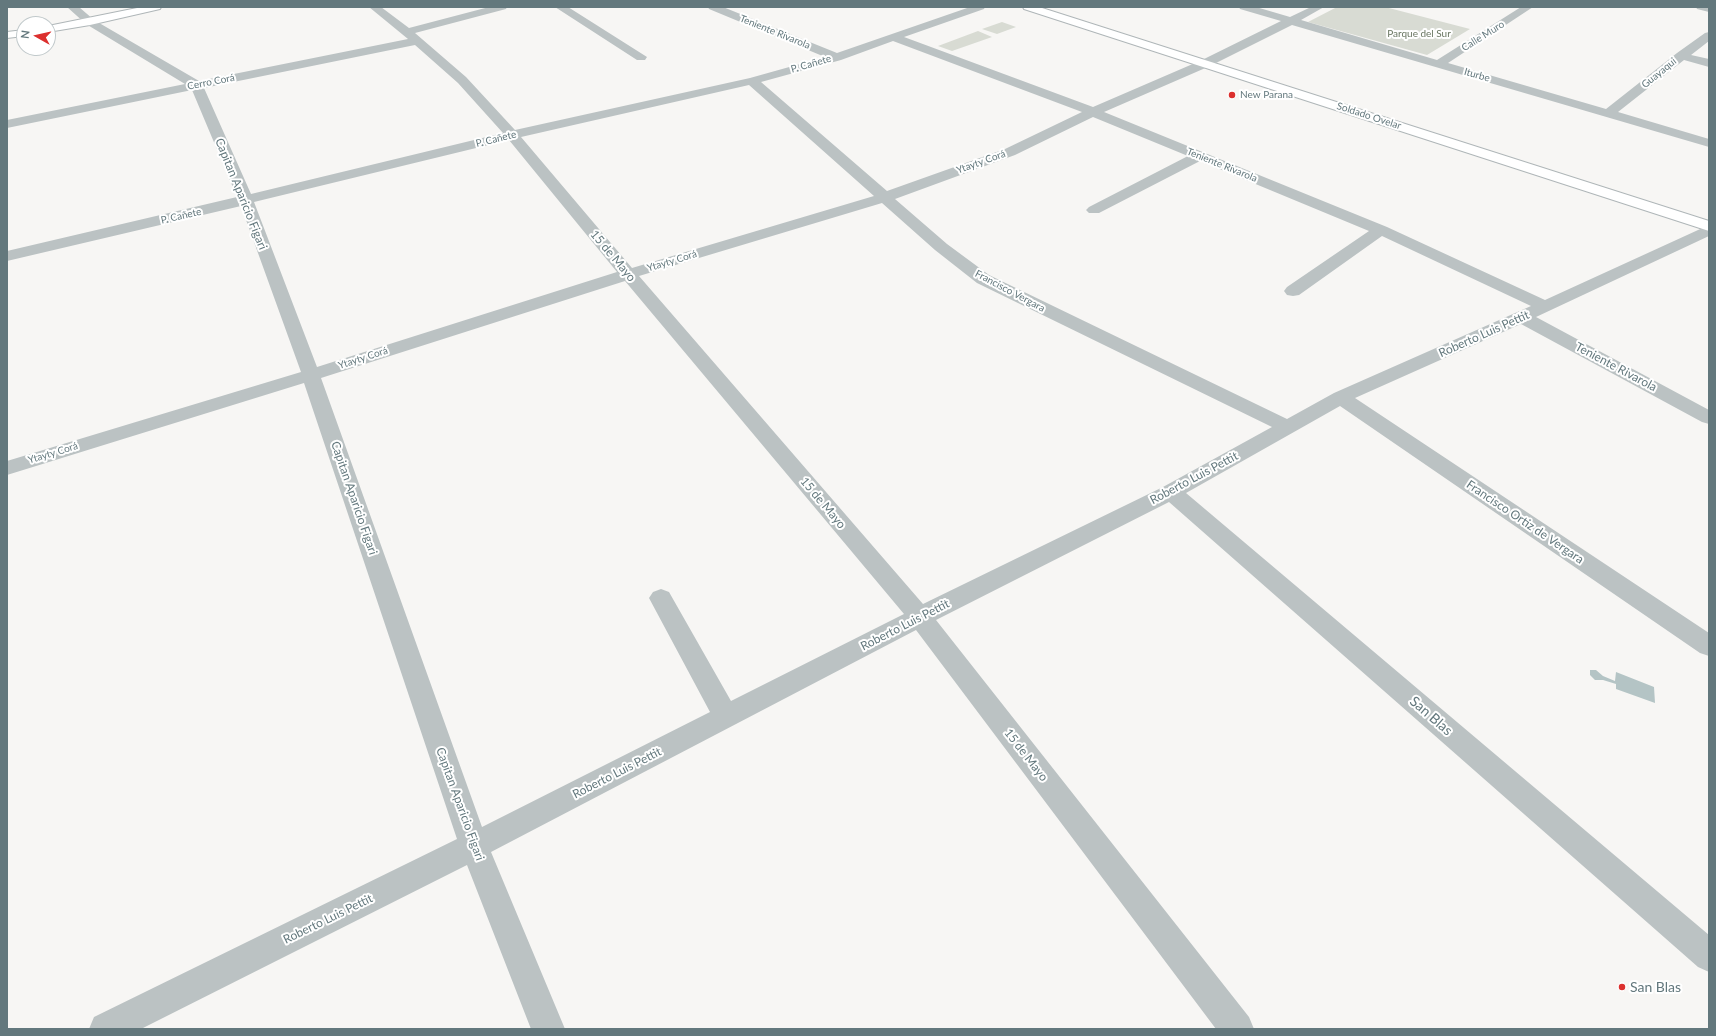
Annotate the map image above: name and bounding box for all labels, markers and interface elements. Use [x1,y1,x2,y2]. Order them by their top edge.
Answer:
street label: Teniente Rivarola [738,12,812,52]
north arrow [16,16,56,56]
street label: Calle Muro [1459,18,1507,54]
park label: Parque del Sur [1387,28,1451,40]
text: N [18,29,32,40]
street label: P. Cañete [790,53,832,75]
street label: Guayaqui [1639,55,1679,91]
street label: Iturbe [1463,66,1491,84]
street label: Cerro Corá [186,72,236,92]
place label: New Parana [1240,89,1293,101]
marker: New Parana [1227,90,1237,100]
street label: Soldado Ovelar [1335,100,1403,132]
street label: P. Cañete [475,128,517,150]
street label: Capitan Aparicio Figari [212,136,270,252]
street label: Teniente Rivarola [1185,145,1259,185]
street label: Ytayty Corá [955,148,1007,176]
street label: P. Cañete [160,206,202,226]
street label: 15 de Mayo [587,227,639,285]
street label: Ytayty Corá [646,248,698,274]
street label: Francisco Vergara [973,268,1047,314]
street label: Roberto Luis Pettit [1436,308,1532,360]
street label: Teniente Rivarola [1573,339,1659,395]
street label: Ytayty Corá [337,344,389,372]
street label: Capitan Aparicio Figari [328,439,380,557]
street label: Ytayty Corá [27,440,79,466]
street label: Roberto Luis Pettit [1147,449,1241,507]
street label: 15 de Mayo [797,474,849,532]
street label: Francisco Ortiz de Vergara [1464,477,1586,567]
street label: Roberto Luis Pettit [858,596,952,654]
street label: San Blas [1406,693,1456,739]
street label: 15 de Mayo [1001,726,1051,784]
street label: Roberto Luis Pettit [570,744,664,802]
street label: Capitan Aparicio Figari [433,746,487,862]
street label: Roberto Luis Pettit [281,891,375,947]
place label: San Blas [1630,979,1681,995]
marker: San Blas [1617,982,1627,992]

